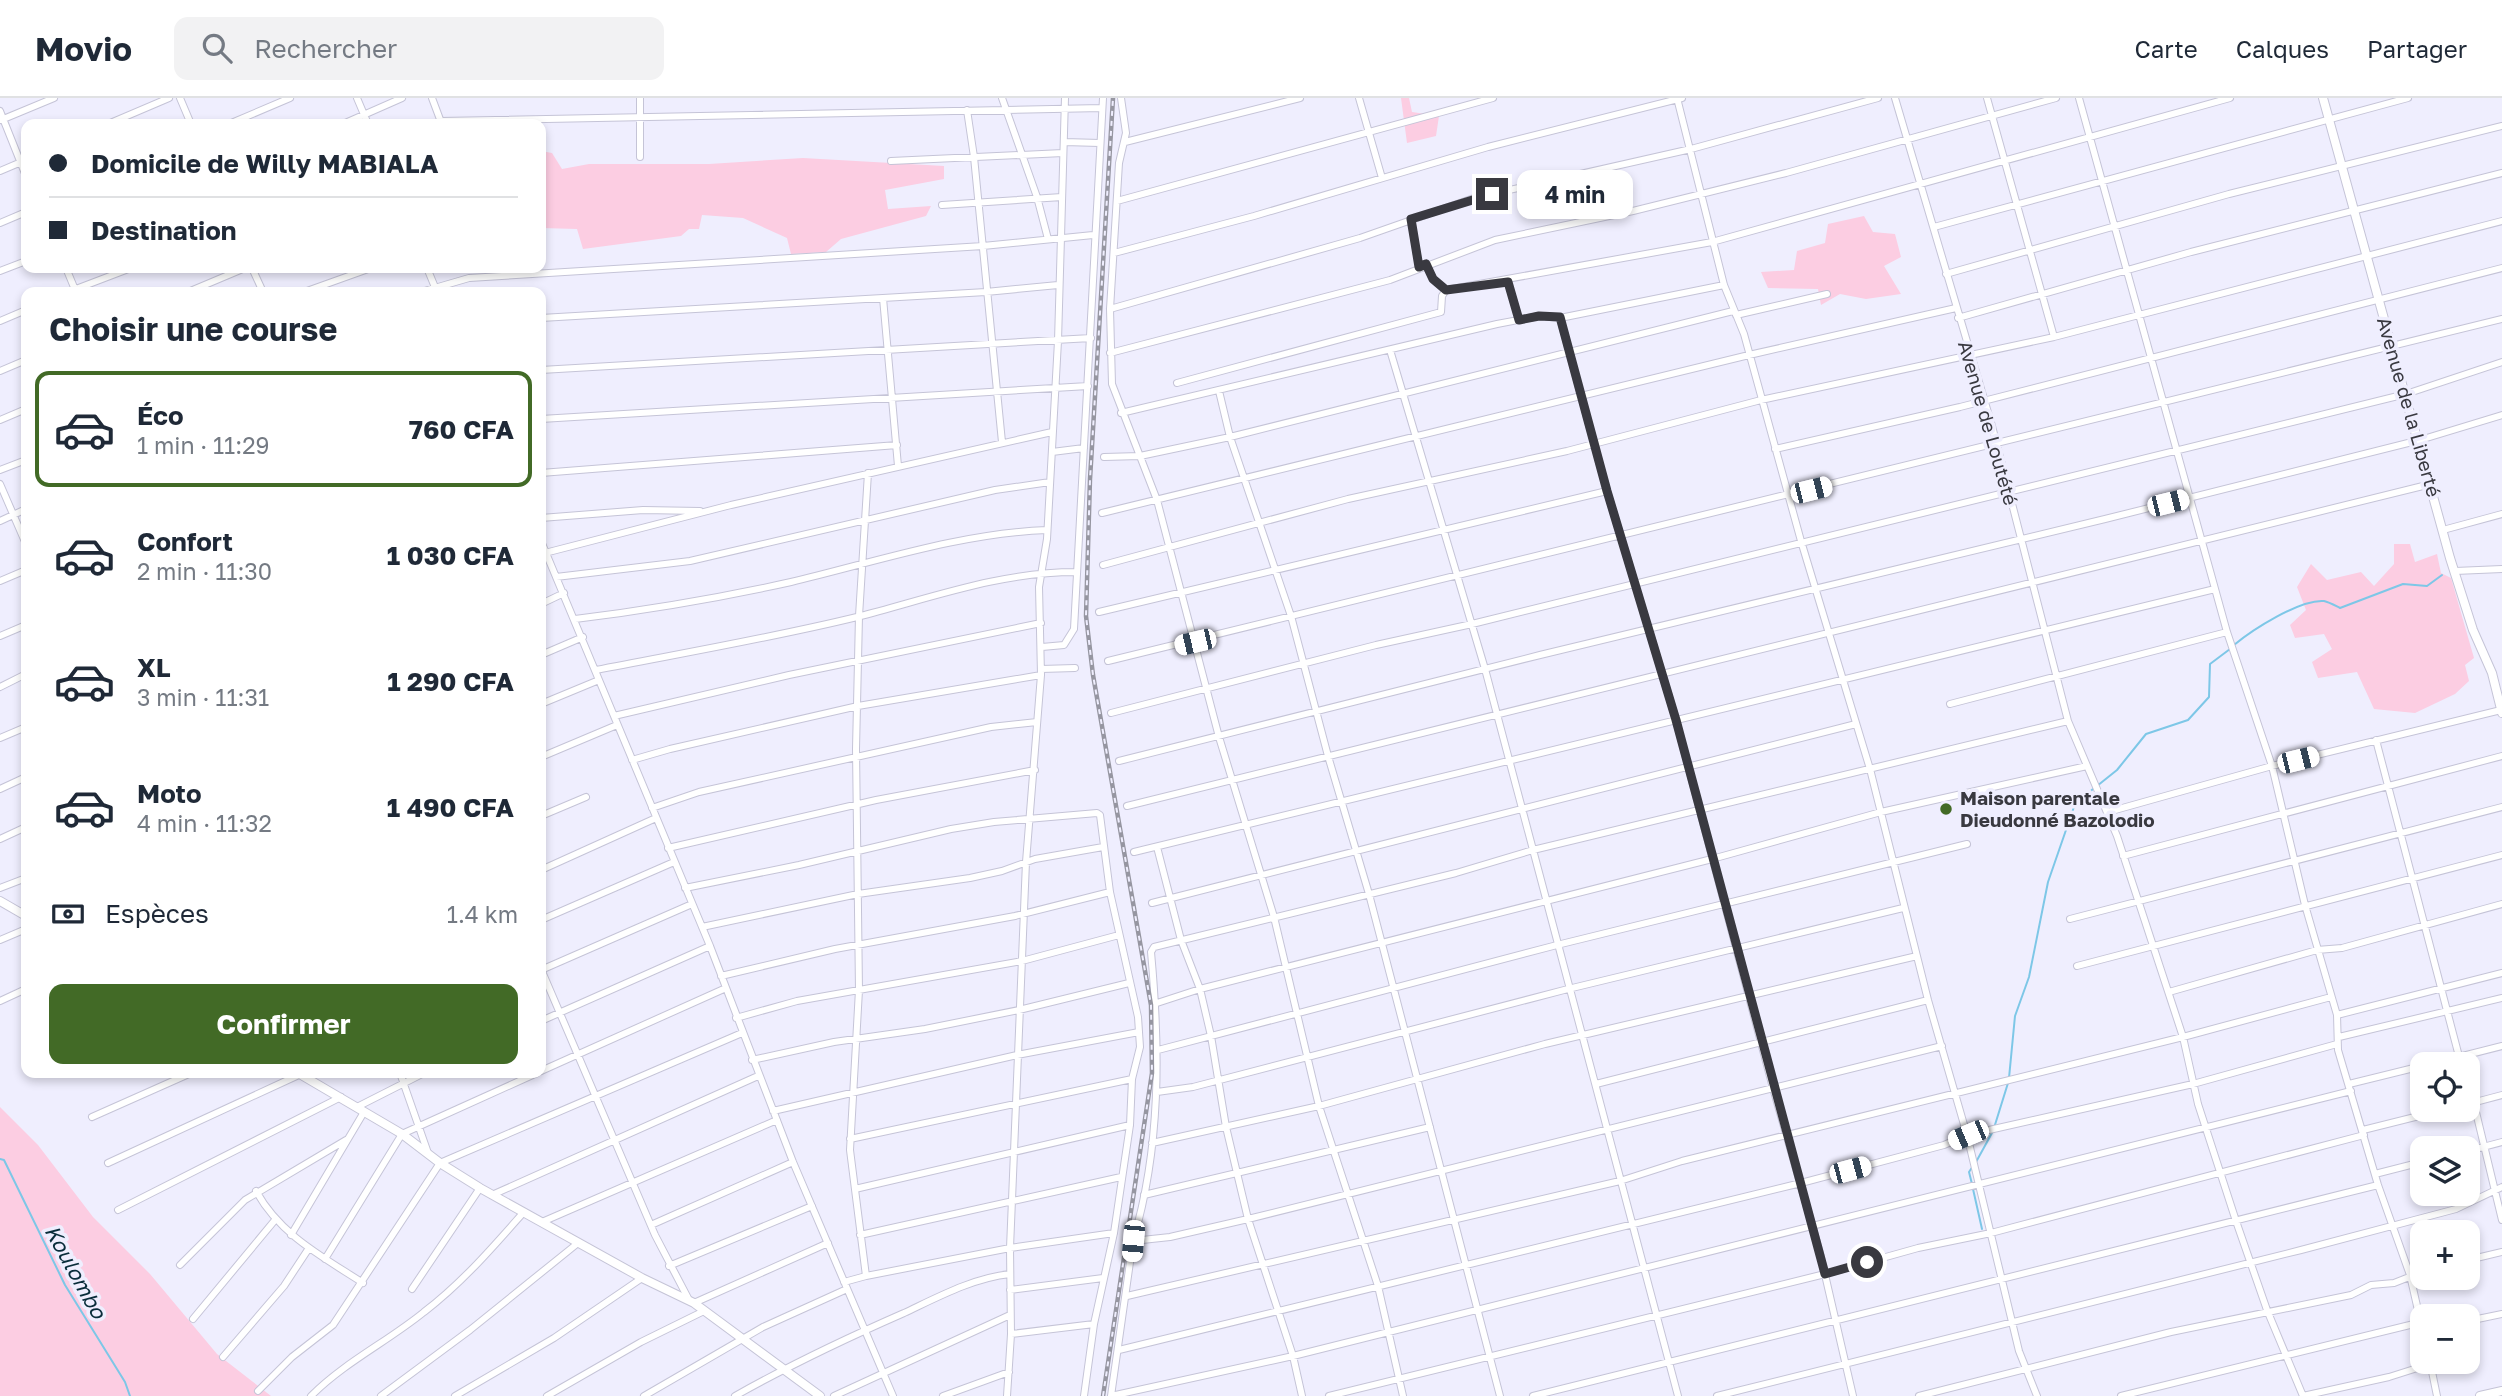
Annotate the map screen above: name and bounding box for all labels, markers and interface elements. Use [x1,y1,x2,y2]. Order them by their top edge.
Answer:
search box [174,17,664,80]
text: Movio [35,29,132,68]
icon: search [198,29,236,67]
text: Rechercher [254,33,397,64]
text: Carte [2134,34,2198,63]
text: Calques [2236,34,2329,63]
text: Partager [2367,34,2467,63]
text: Domicile de Willy MABIALA [91,148,439,179]
callout: 4 min [1516,170,1632,218]
route end [1476,178,1508,210]
text: 4 min [1545,180,1605,208]
text: Destination [91,215,237,246]
text: Choisir une course [49,310,337,348]
street label: Avenue de la Liberté [2373,314,2446,499]
street label: Avenue de Loutété [1954,338,2023,508]
icon: car [53,398,116,461]
text: Éco [137,400,184,431]
text: 760 CFA [409,414,514,445]
text: 1 min · 11:29 [137,431,269,459]
car [1789,475,1834,505]
car [2146,488,2191,518]
icon: car [53,524,116,587]
text: Confort [137,526,233,557]
text: 1 030 CFA [387,540,514,571]
text: 2 min · 11:30 [137,557,272,585]
car [1173,627,1218,657]
icon: car [53,650,116,713]
text: XL [137,652,171,683]
text: 1 290 CFA [387,666,514,697]
text: 3 min · 11:31 [137,683,269,711]
car [2276,745,2321,775]
icon: car [53,776,116,839]
text: Moto [137,778,202,809]
place label: Maison parentale Dieudonné Bazolodio [1960,786,2155,831]
text: 1 490 CFA [387,792,514,823]
marker: Maison parentale Dieudonné Bazolodio [1938,801,1954,817]
text: 4 min · 11:32 [137,809,272,837]
icon: cash [49,895,87,933]
text: Espèces [105,898,209,929]
text: 1.4 km [447,900,518,928]
button: Confirmer [49,984,518,1064]
map controls [2410,1052,2480,1374]
button: locate [2410,1052,2480,1122]
car [1945,1117,1992,1153]
button: layers [2410,1136,2480,1206]
car [1827,1154,1874,1186]
car [1121,1219,1146,1263]
water label: Koulombo [40,1220,113,1324]
button: + [2410,1220,2480,1290]
route start [1851,1246,1883,1278]
button: − [2410,1304,2480,1374]

